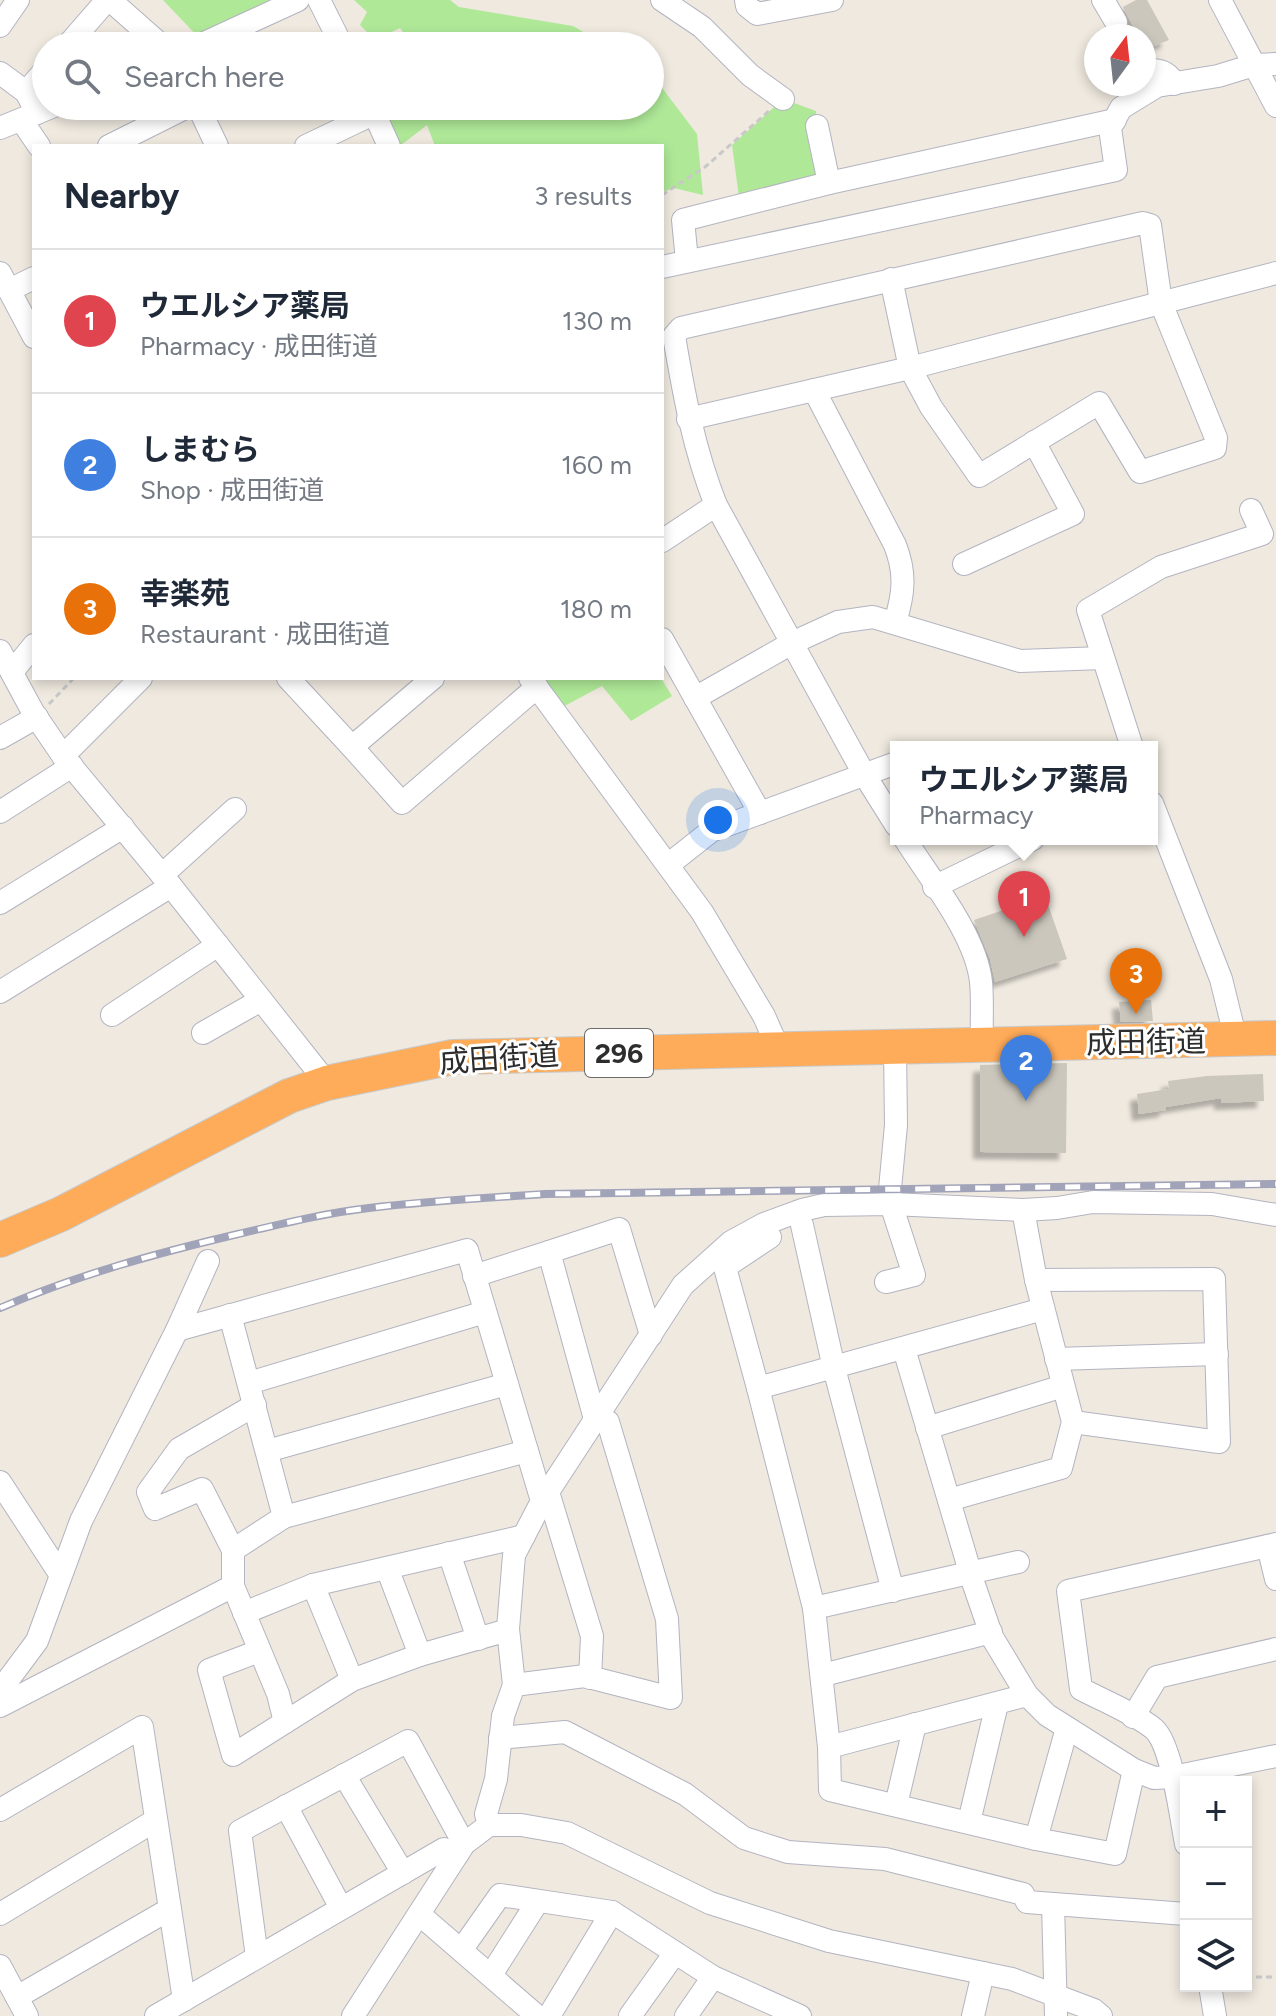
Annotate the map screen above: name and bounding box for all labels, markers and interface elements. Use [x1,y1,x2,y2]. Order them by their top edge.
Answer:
north arrow [1084,24,1156,96]
search box [32,32,664,120]
icon: search [60,54,104,98]
text: Search here [124,58,284,95]
text: Nearby [64,176,179,217]
text: 3 results [534,180,632,212]
text: ウエルシア薬局 [140,287,350,324]
text: 1 [85,305,95,337]
text: 130 m [562,305,632,337]
text: Pharmacy · 成田街道 [140,330,378,362]
text: しまむら [140,431,260,468]
text: 2 [82,449,98,481]
text: 160 m [561,449,632,481]
text: Shop · 成田街道 [140,474,324,506]
text: 幸楽苑 [140,575,230,612]
text: 3 [83,593,97,625]
text: 180 m [560,593,632,625]
text: Restaurant · 成田街道 [140,618,390,650]
popup [890,741,1158,845]
text: ウエルシア薬局 [919,761,1129,798]
text: Pharmacy [919,799,1033,831]
your location [698,800,738,840]
pin: 1 [998,871,1050,937]
pin: 3 [1110,948,1162,1014]
street label: 成田街道 [1086,1022,1206,1062]
road number: 296 [585,1029,653,1077]
street label: 成田街道 [438,1035,560,1081]
pin: 2 [1000,1035,1052,1101]
map controls [1180,1776,1252,1992]
button: + [1180,1776,1252,1848]
button: − [1180,1848,1252,1920]
button: layers [1180,1920,1252,1992]

